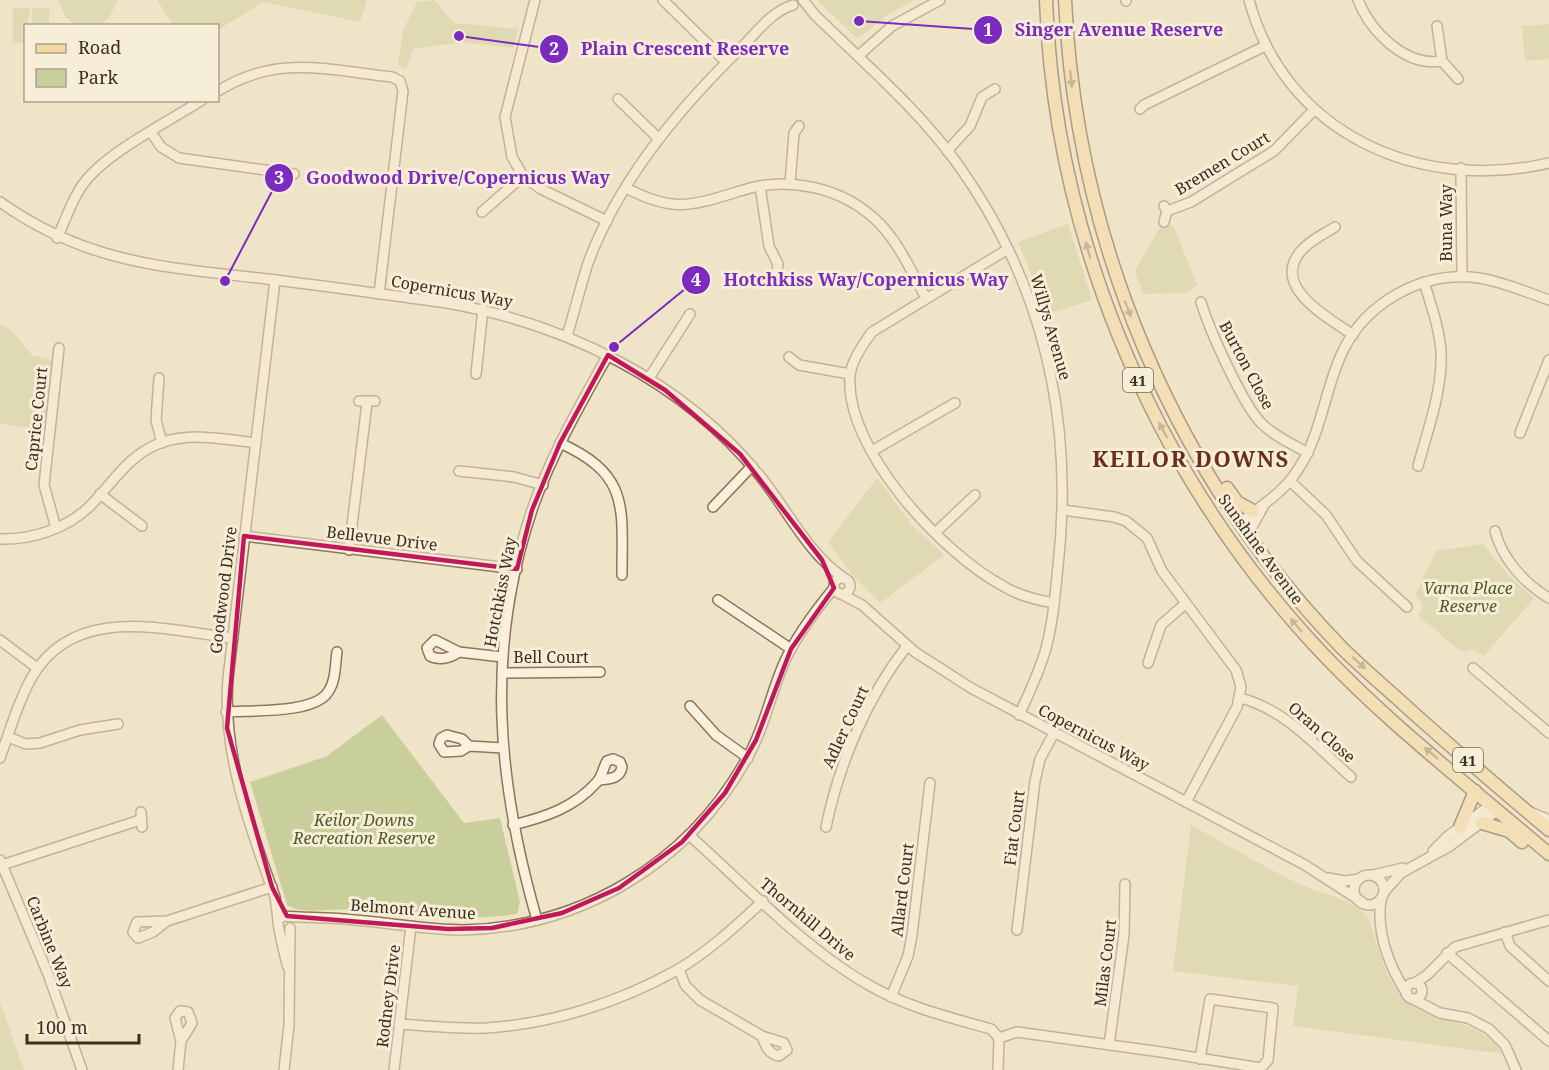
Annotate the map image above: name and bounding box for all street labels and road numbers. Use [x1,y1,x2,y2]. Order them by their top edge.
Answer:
street label: Bremen Court [1170,126,1274,200]
street label: Buna Way [1435,183,1457,262]
street label: Copernicus Way [389,269,516,313]
street label: Willys Avenue [1025,271,1077,383]
street label: Burton Close [1214,317,1280,413]
street label: Caprice Court [20,366,52,472]
road number: 41 [1123,368,1153,392]
street label: Sunshine Avenue [1213,489,1309,609]
street label: Bellevue Drive [325,520,439,556]
street label: Goodwood Drive [204,525,242,655]
street label: Hotchkiss Way [479,534,522,649]
street label: Bell Court [513,646,589,668]
street label: Adler Court [816,682,874,772]
street label: Oran Close [1284,697,1360,767]
street label: Copernicus Way [1034,698,1154,776]
road number: 41 [1453,748,1483,772]
street label: Fiat Court [998,789,1030,867]
street label: Allard Court [885,842,919,938]
street label: Thornhill Drive [756,872,860,966]
street label: Carbine Way [21,893,79,992]
street label: Belmont Avenue [350,894,476,924]
street label: Milas Court [1089,918,1121,1008]
street label: Rodney Drive [371,943,405,1049]

